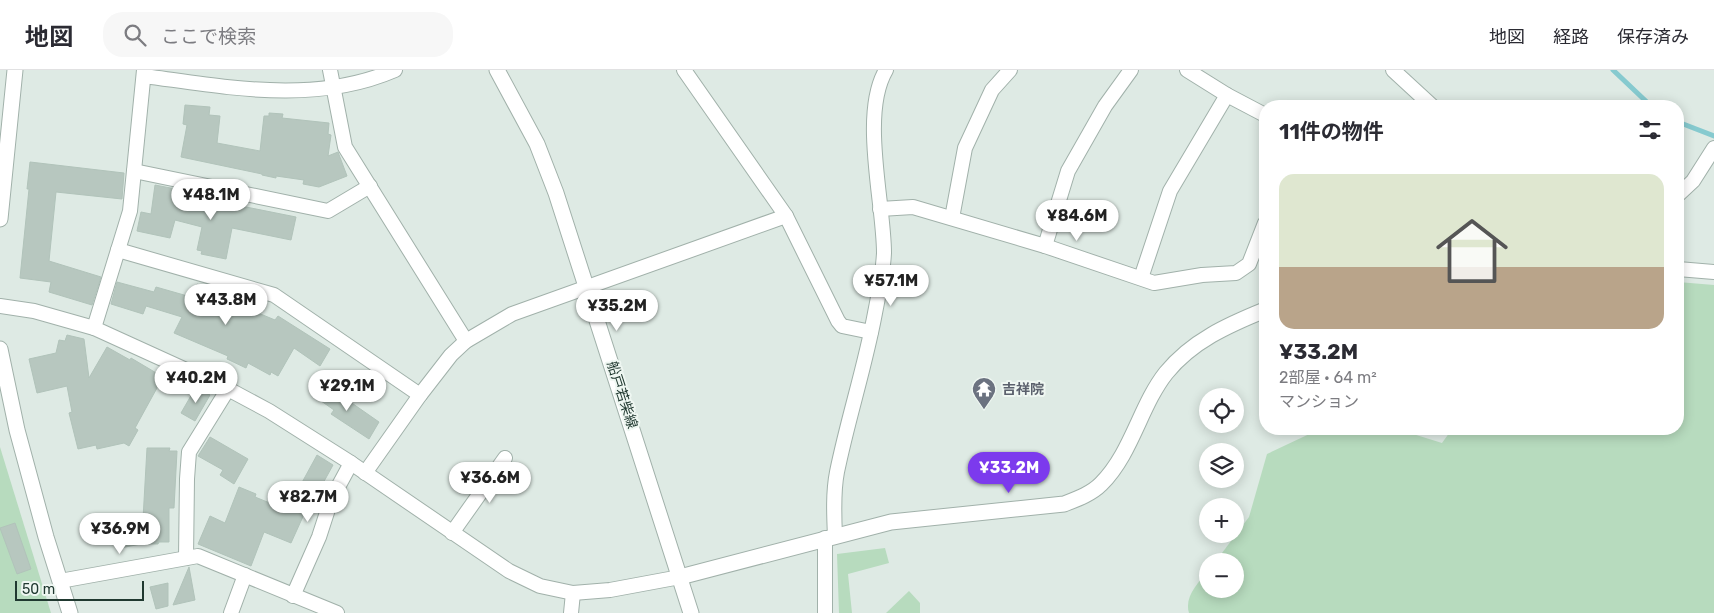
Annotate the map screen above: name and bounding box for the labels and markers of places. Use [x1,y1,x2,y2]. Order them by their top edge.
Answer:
pin: ¥48.1M [170,178,252,221]
pin: ¥84.6M [1036,200,1118,242]
pin: ¥57.1M [850,264,932,307]
pin: ¥43.8M [185,284,267,326]
pin: ¥35.2M [576,290,658,332]
pin: ¥40.2M [155,362,237,404]
pin: ¥29.1M [306,370,388,412]
temple icon: 吉祥院 [971,376,997,410]
place label: 吉祥院 [1002,381,1044,398]
pin: ¥33.2M [968,452,1050,494]
pin: ¥36.6M [449,462,531,504]
pin: ¥82.7M [267,480,349,523]
pin: ¥36.9M [79,512,161,555]

